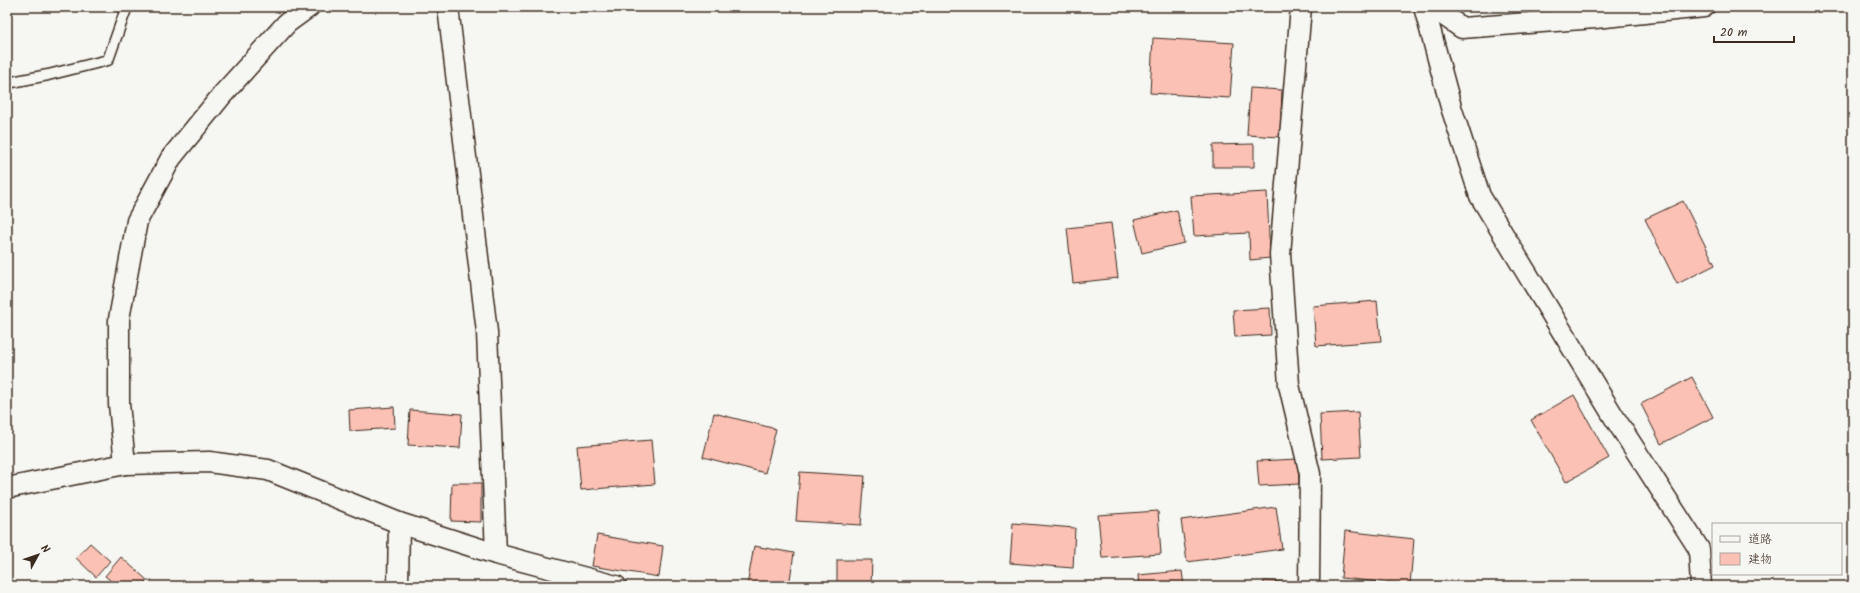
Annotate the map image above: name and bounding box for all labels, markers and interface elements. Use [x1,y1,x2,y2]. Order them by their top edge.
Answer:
scale bar [1714,18,1794,44]
text: 20 m [1720,23,1748,42]
legend [1712,523,1842,575]
text: 道路 [1748,530,1772,549]
north arrow [18,535,58,575]
text: N [36,541,54,558]
text: 建物 [1748,550,1772,569]

